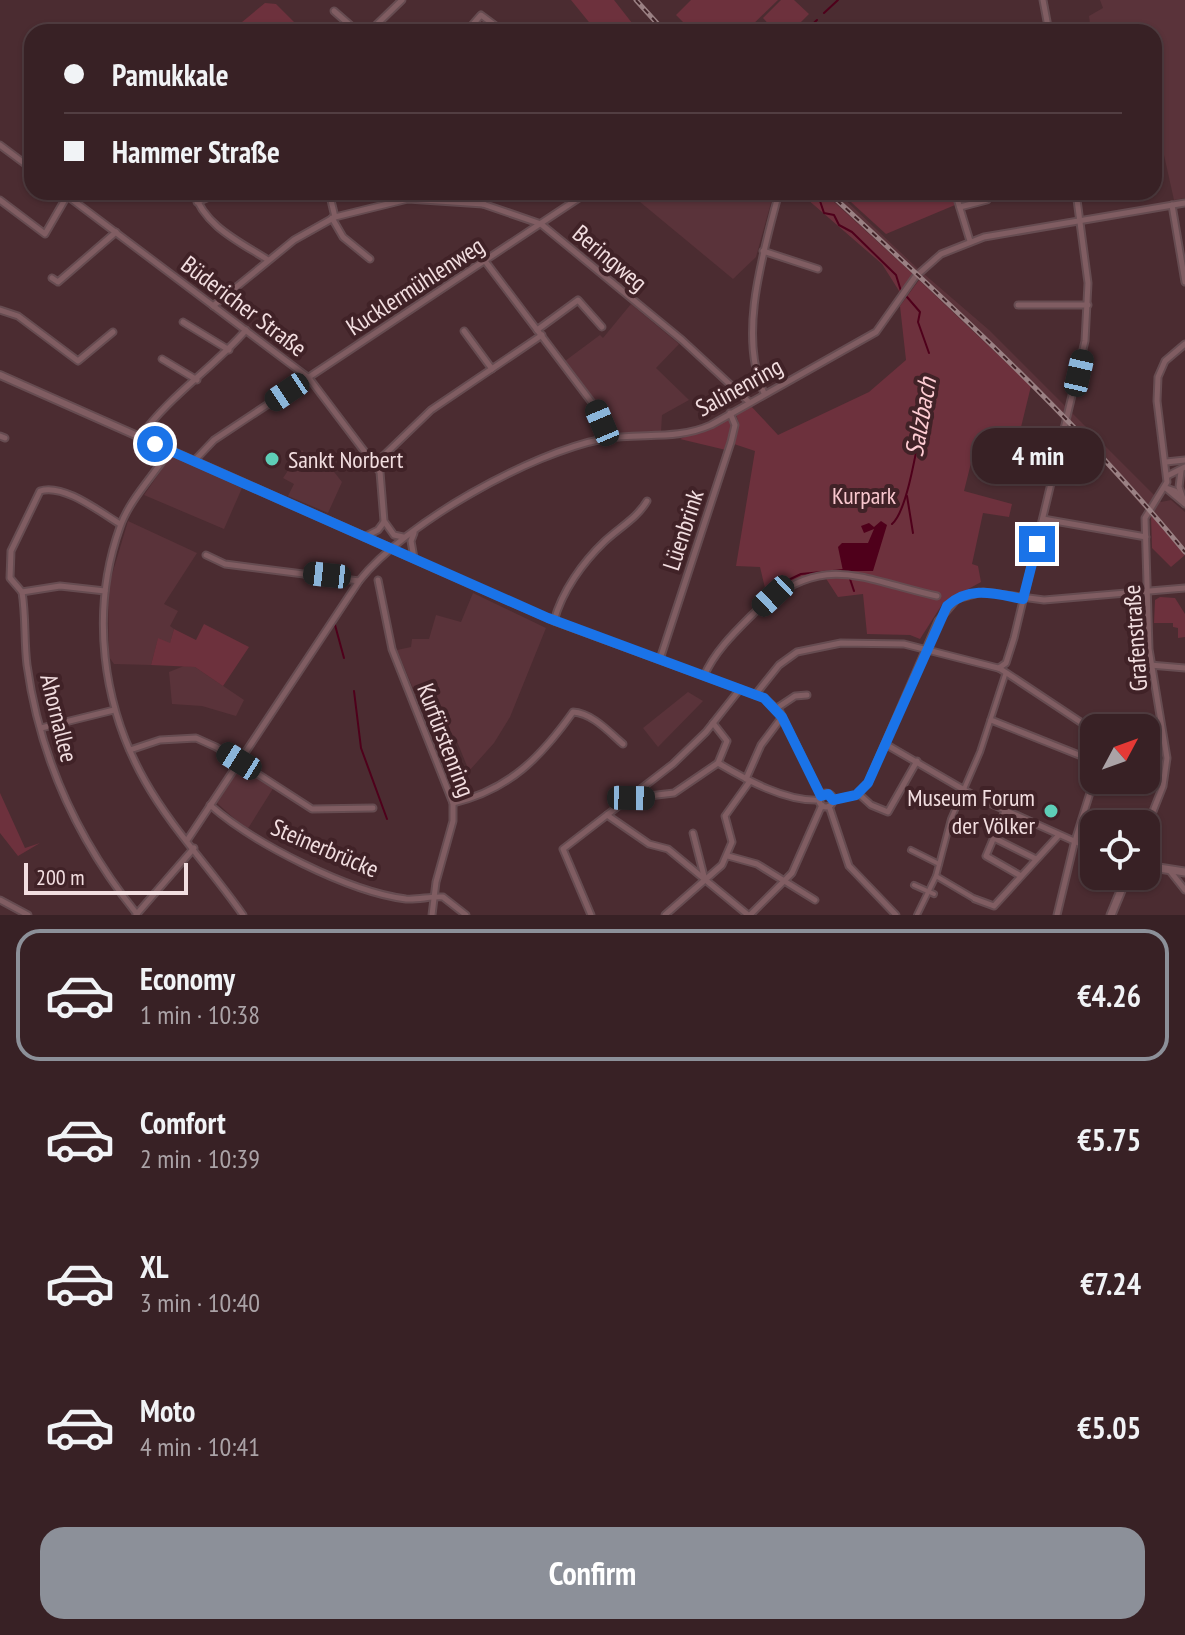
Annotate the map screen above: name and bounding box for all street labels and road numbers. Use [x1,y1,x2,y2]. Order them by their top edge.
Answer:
street label: Beringweg [566,218,654,298]
street label: Kucklermühlenweg [340,230,490,342]
street label: Büdericher Straße [175,249,313,363]
street label: Salinenring [690,351,788,423]
street label: Lüenbrink [655,485,711,574]
street label: Grafenstraße [1116,584,1154,692]
street label: Ahornallee [33,671,85,765]
street label: Kurfürstenring [410,679,482,801]
street label: Steinerbrücke [267,812,383,884]

